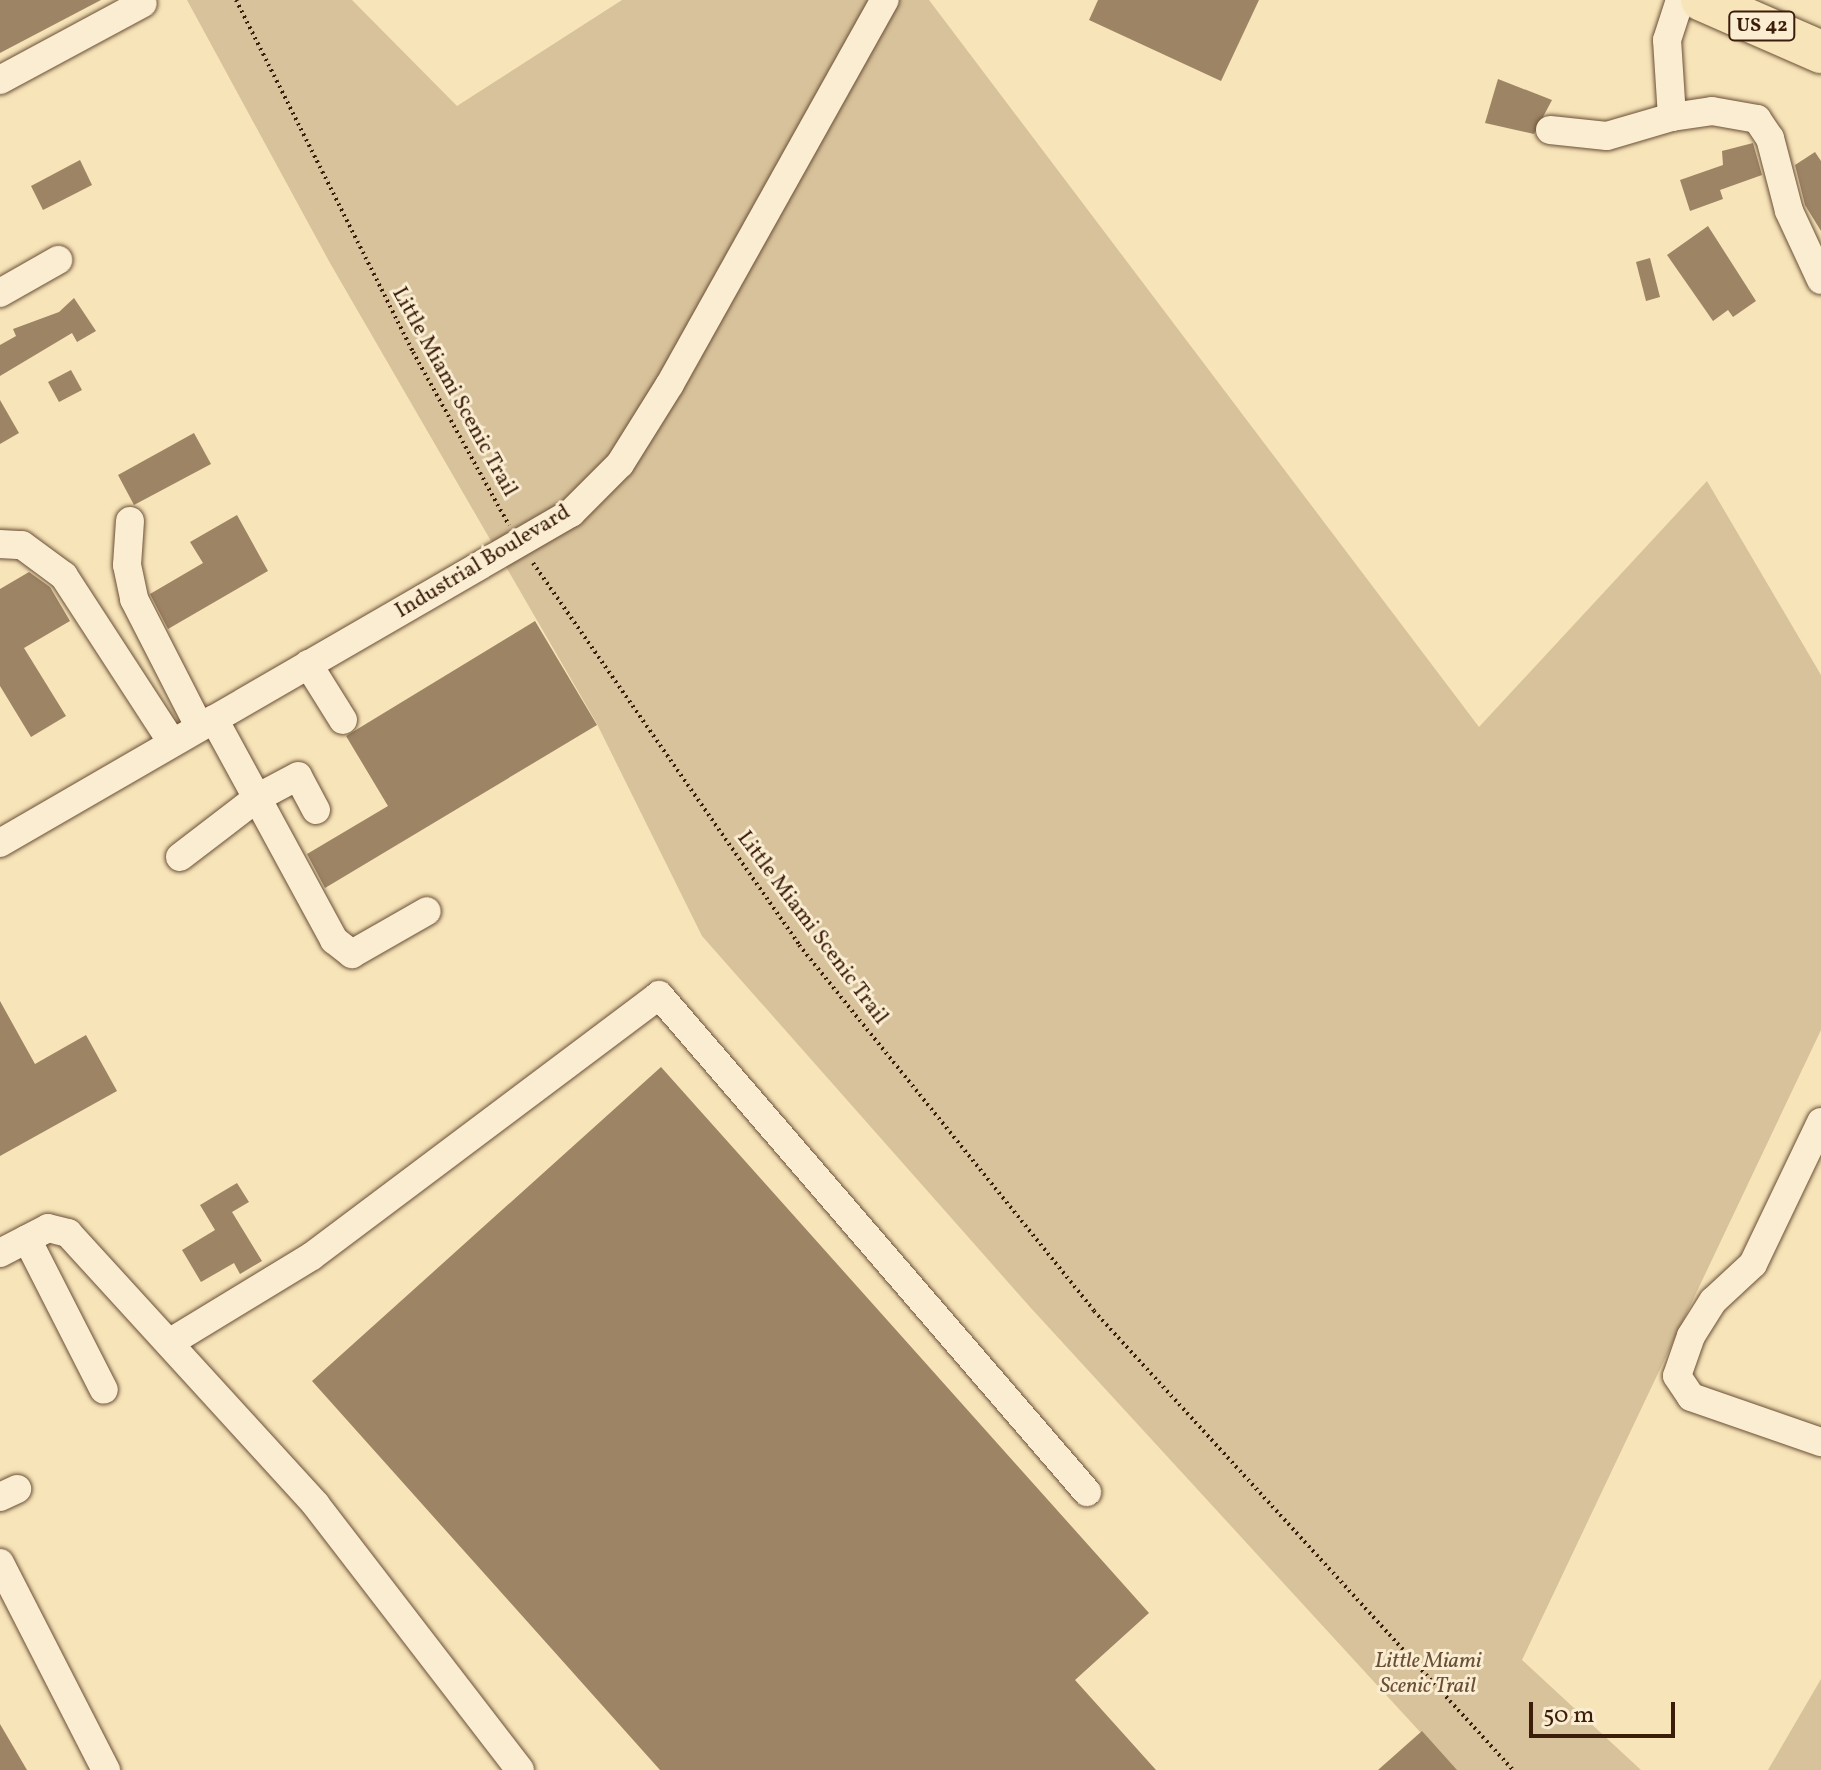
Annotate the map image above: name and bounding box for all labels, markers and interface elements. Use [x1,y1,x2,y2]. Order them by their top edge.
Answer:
road number: US 42 [1728,10,1796,42]
street label: Little Miami Scenic Trail [385,282,523,502]
street label: Industrial Boulevard [391,499,575,625]
street label: Little Miami Scenic Trail [730,826,894,1030]
park label: Little Miami Scenic Trail [1375,1648,1481,1700]
scale bar [1533,1686,1679,1736]
text: 50 m [1543,1699,1595,1733]

